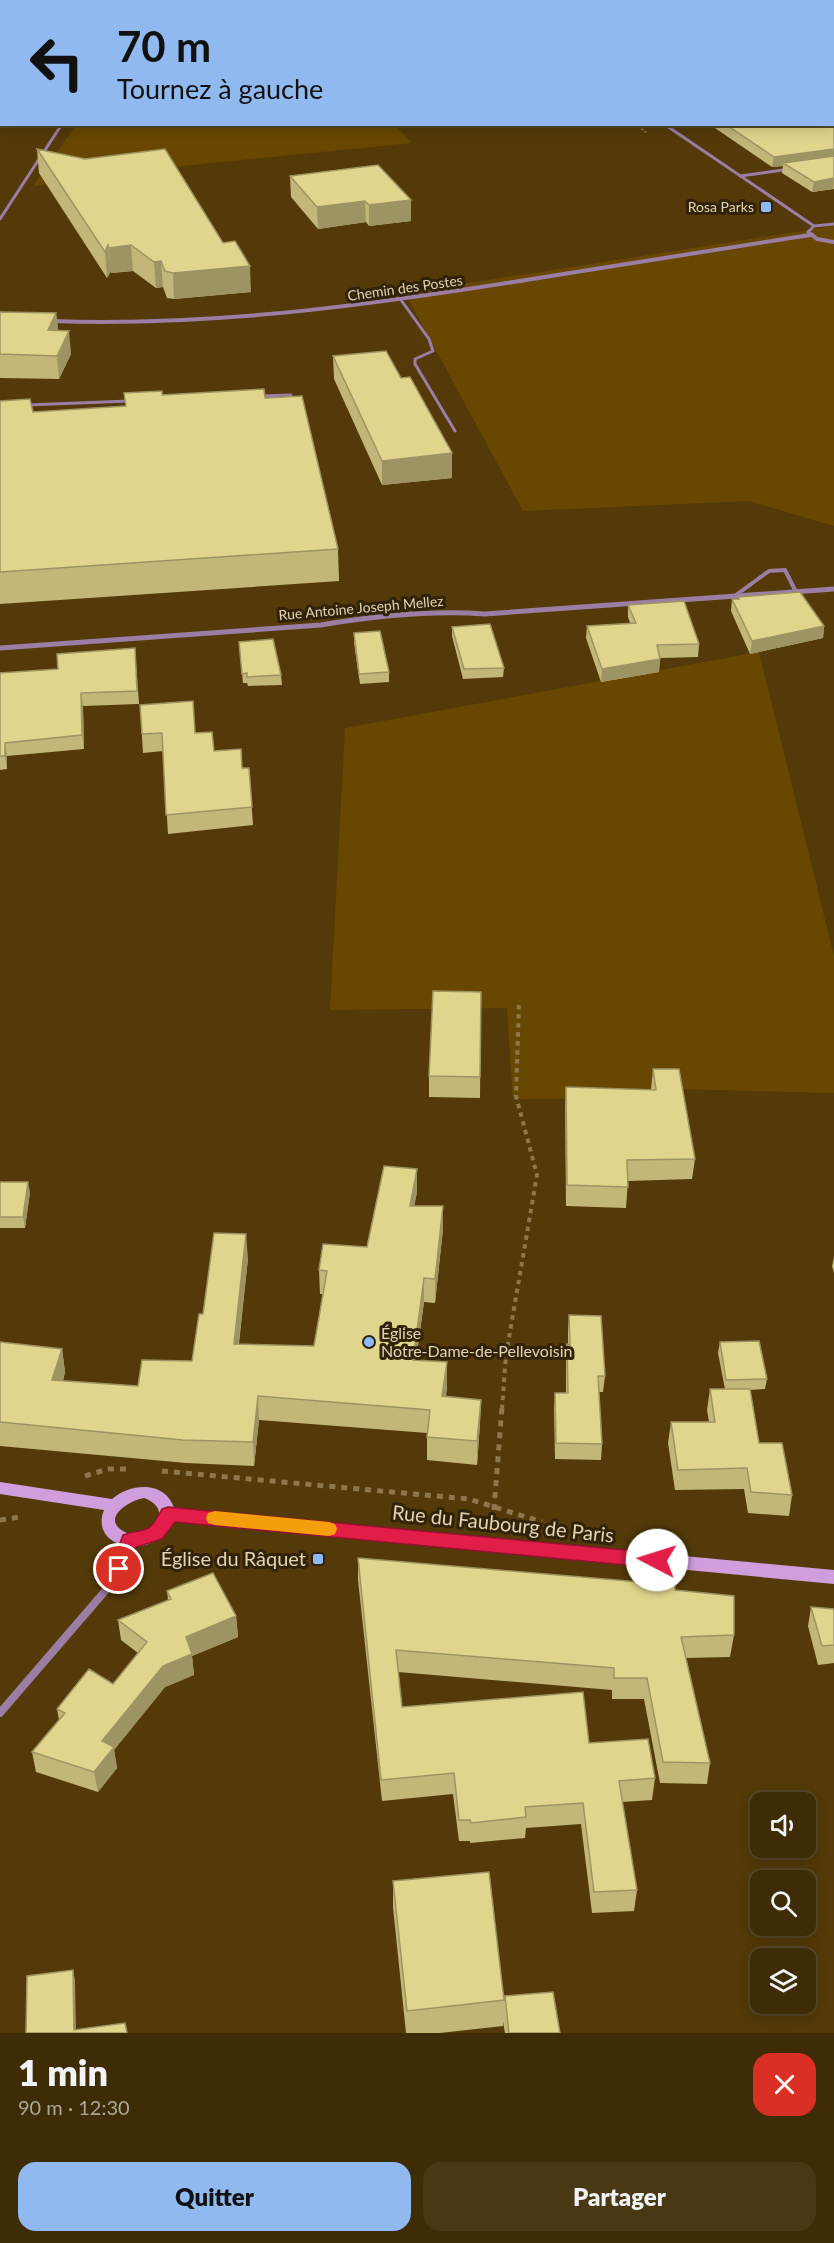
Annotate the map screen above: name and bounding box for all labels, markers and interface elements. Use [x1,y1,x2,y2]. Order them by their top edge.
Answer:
text: 70 m [117,21,211,71]
icon: left [18,24,96,102]
text: Tournez à gauche [117,72,323,105]
place label: Rosa Parks [688,198,754,215]
marker: Rosa Parks [759,200,773,214]
street label: Chemin des Postes [346,271,464,304]
street label: Rue Antoine Joseph Mellez [278,592,444,623]
place label: Église Notre-Dame-de-Pellevoisin [381,1323,572,1360]
marker: Église Notre-Dame-de-Pellevoisin [362,1335,376,1349]
street label: Rue du Faubourg de Paris [391,1499,615,1547]
position arrow [625,1528,689,1592]
pin [93,1543,144,1594]
place label: Église du Râquet [161,1546,306,1570]
icon: arrive [102,1552,135,1585]
marker: Église du Râquet [311,1552,325,1566]
map controls [750,1792,816,2014]
button: sound [750,1792,816,1858]
button: search [750,1870,816,1936]
button: layers [750,1948,816,2014]
text: 1 min [18,2050,108,2094]
button: close [753,2053,816,2116]
text: 90 m · 12:30 [18,2095,130,2119]
button: Quitter [18,2162,411,2231]
button: Partager [423,2162,816,2231]

